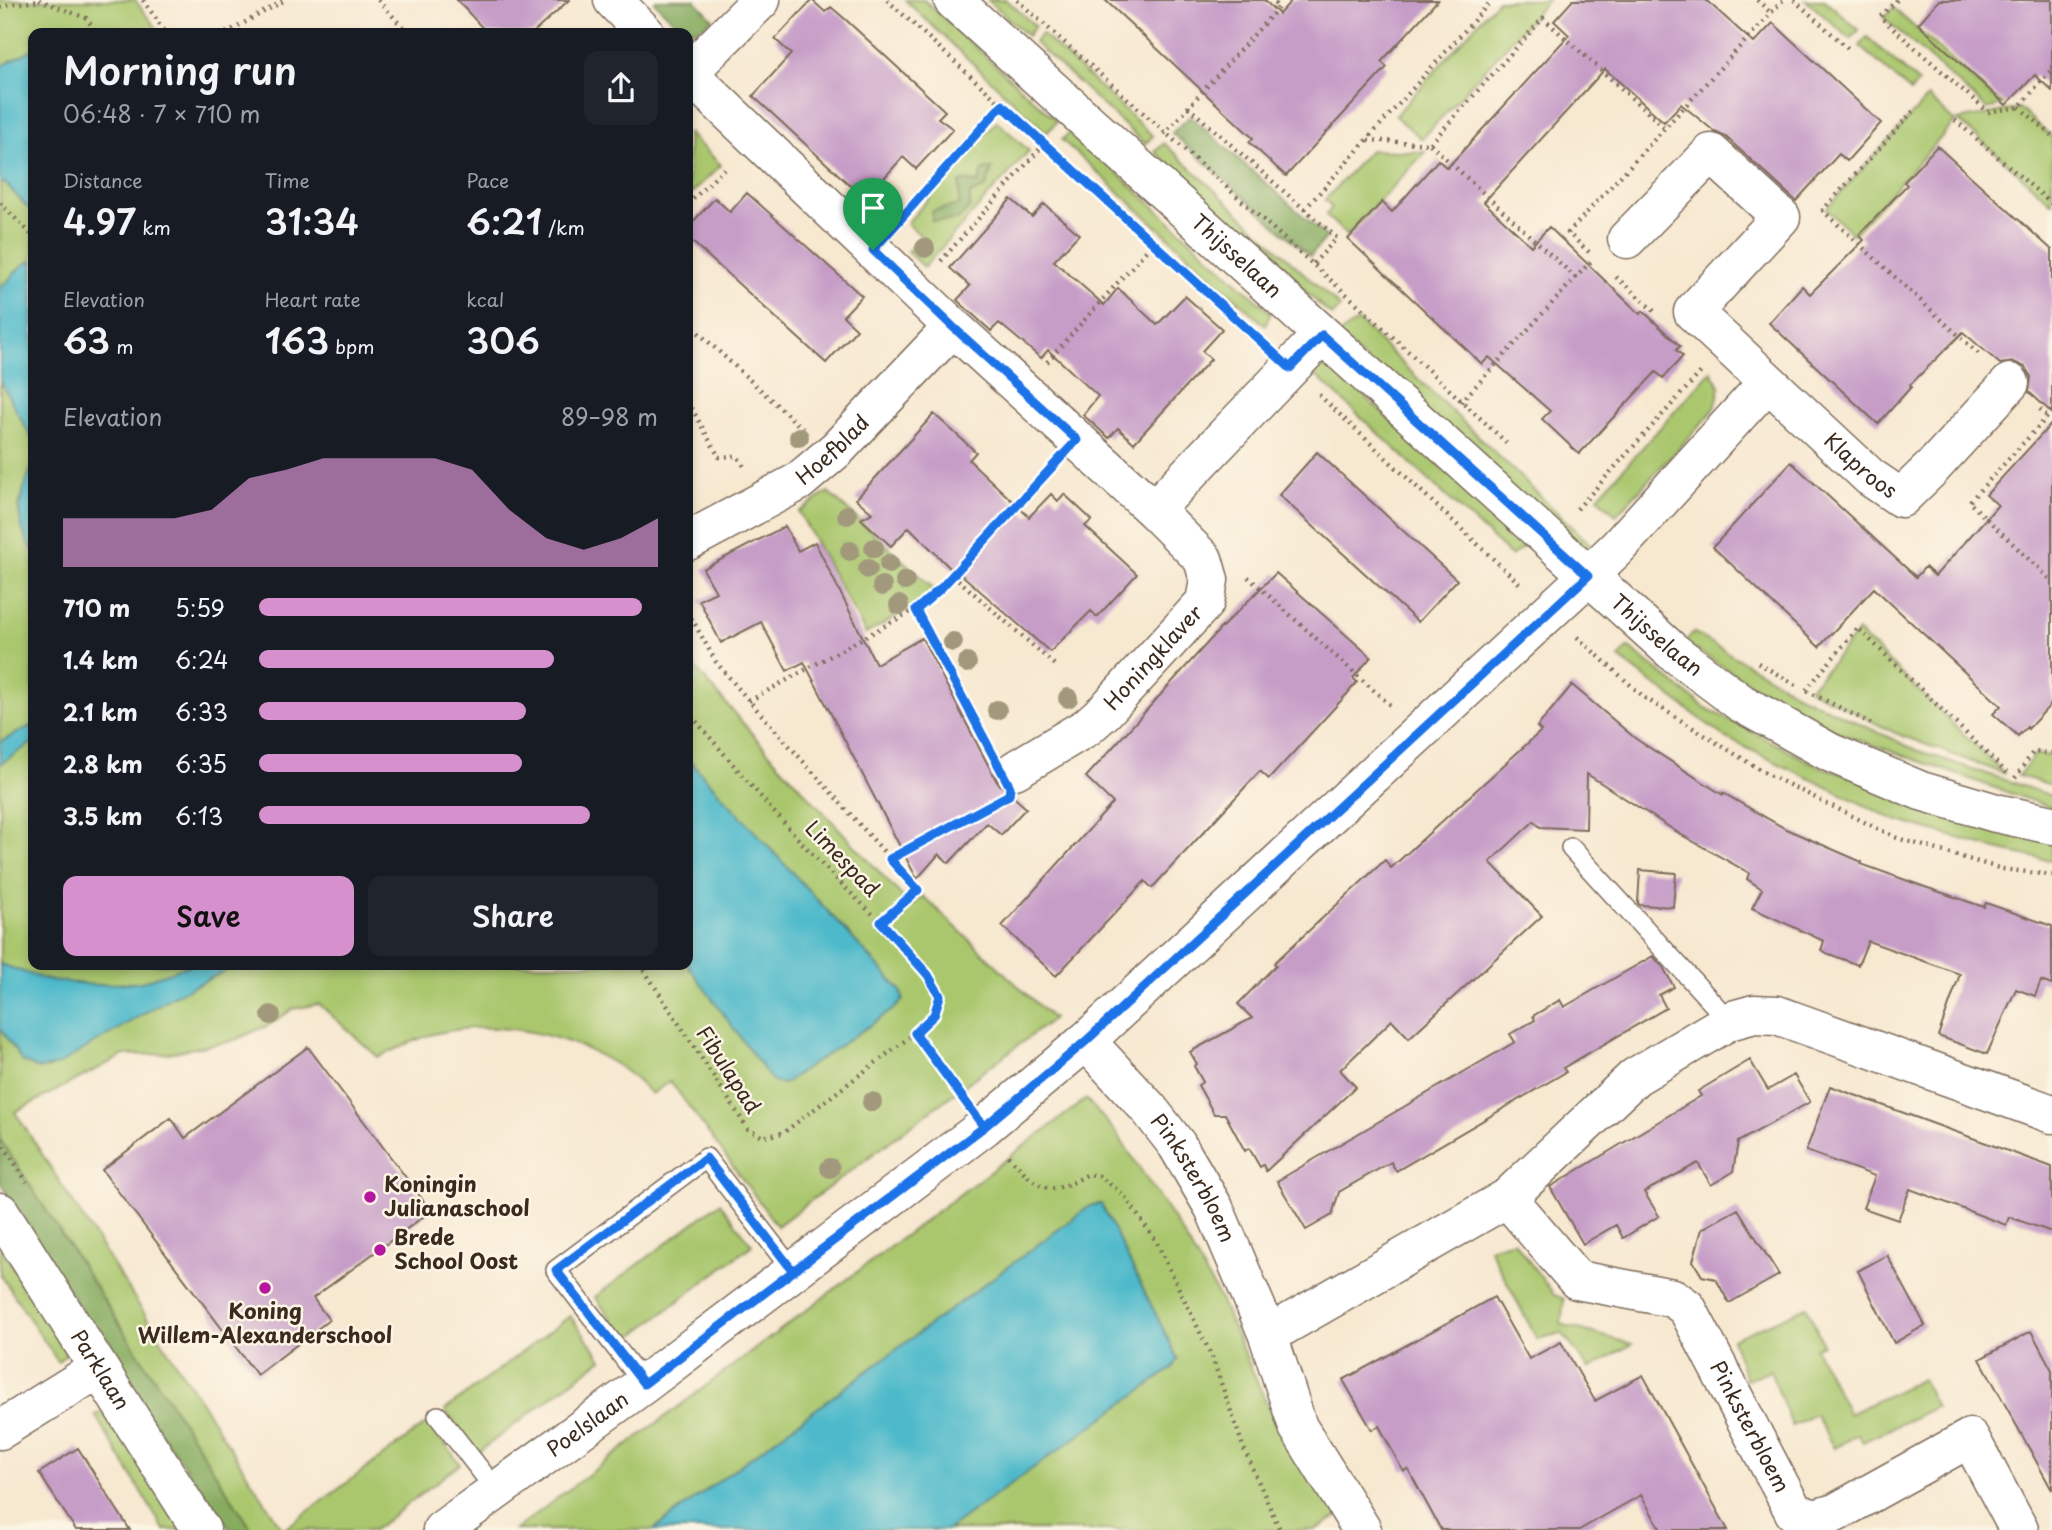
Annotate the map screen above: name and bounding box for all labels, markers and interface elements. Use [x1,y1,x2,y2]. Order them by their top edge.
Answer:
text: Morning run [63,41,297,98]
button: share [584,51,658,125]
text: 06:48 · 7 × 710 m [63,96,260,131]
text: Distance [63,166,143,194]
text: Time [265,166,310,194]
text: Pace [466,166,509,194]
pin [843,178,903,250]
icon: arrive [854,189,892,227]
text: 4.97 [63,194,136,247]
text: 31:34 [265,194,359,247]
text: 6:21 [466,194,542,247]
street label: Thijsselaan [1185,205,1290,305]
text: km [136,213,171,241]
text: /km [542,213,585,241]
text: Elevation [63,285,145,313]
text: Heart rate [265,285,361,313]
text: kcal [466,285,504,313]
text: 63 [63,313,110,366]
text: 163 [265,313,329,366]
text: 306 [466,313,540,366]
text: m [110,332,134,360]
text: bpm [329,332,375,360]
text: Elevation [63,399,162,434]
text: 89–98 m [561,399,658,434]
street label: Hoefblad [788,406,876,492]
street label: Klaproos [1818,424,1905,505]
street label: Thijsselaan [1605,585,1710,683]
text: 710 m [63,590,130,625]
text: 5:59 [175,590,225,625]
street label: Honingklaver [1095,596,1209,716]
text: 1.4 km [63,642,138,677]
text: 6:24 [175,642,229,677]
text: 2.1 km [63,694,138,729]
text: 6:33 [175,694,228,729]
text: 2.8 km [63,746,143,781]
text: 6:35 [175,746,227,781]
text: 3.5 km [63,798,143,833]
text: 6:13 [175,798,223,833]
street label: Limespad [799,812,888,903]
button: Save [63,876,354,956]
button: Share [368,876,658,956]
street label: Fibulapad [689,1019,770,1119]
street label: Pinksterbloem [1144,1106,1245,1247]
place label: Koningin Julianaschool [384,1167,530,1223]
marker: Koningin Julianaschool [362,1189,378,1205]
place label: Brede School Oost [394,1220,518,1276]
marker: Brede School Oost [372,1242,388,1258]
marker: Koning Willem-Alexanderschool [257,1280,273,1296]
place label: Koning Willem-Alexanderschool [138,1294,392,1350]
street label: Parklaan [64,1323,139,1415]
street label: Pinksterbloem [1703,1354,1799,1498]
street label: Poelslaan [539,1382,634,1464]

